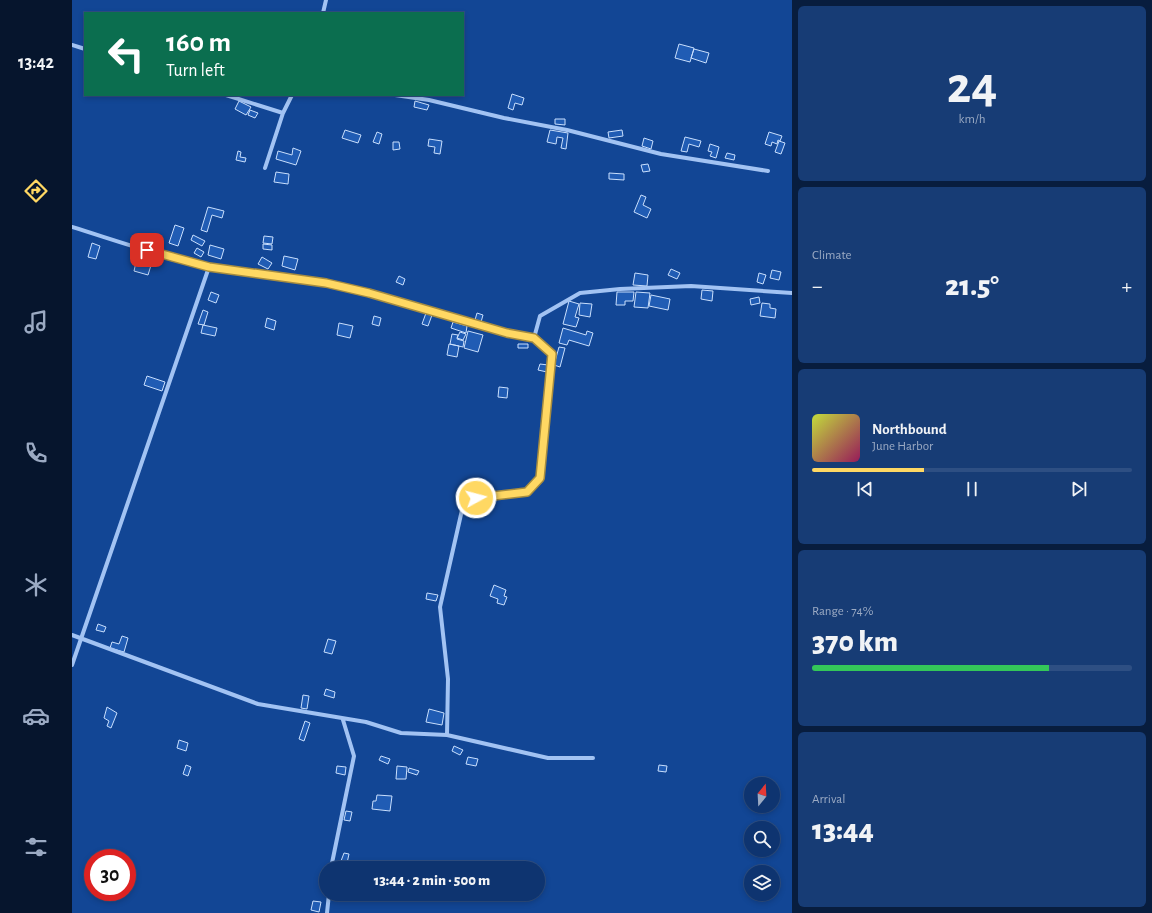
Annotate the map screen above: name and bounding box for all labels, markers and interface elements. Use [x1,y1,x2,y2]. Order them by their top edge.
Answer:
icon: left [100,28,152,80]
text: 160 m [166,29,231,57]
text: 13:42 [18,54,54,72]
text: 24 [947,60,997,112]
text: Turn left [166,62,225,80]
text: km/h [959,113,985,126]
icon: directions [22,177,50,205]
pin [130,233,164,267]
icon: arrive [136,239,158,261]
text: Climate [812,249,851,262]
text: 21.5° [945,271,999,301]
text: − [812,275,823,297]
text: + [1121,275,1132,297]
icon: music [22,308,50,336]
text: Northbound [872,422,947,437]
icon: phone [22,439,50,467]
text: June Harbor [872,440,933,453]
position arrow [455,477,497,519]
icon: previous [854,478,876,500]
icon: pause [961,478,983,500]
icon: next [1068,478,1090,500]
icon: climate [22,571,50,599]
text: Range · 74% [812,605,874,618]
text: 370 km [812,627,898,657]
icon: car [22,702,50,730]
north arrow [744,777,780,813]
map controls [744,777,780,901]
text: Arrival [812,793,845,806]
text: 13:44 [812,815,874,845]
button: search [744,821,780,857]
icon: filters [22,833,50,861]
speed limit sign: 30 [84,849,136,901]
button: layers [744,865,780,901]
text: 13:44 · 2 min · 500 m [374,873,490,888]

